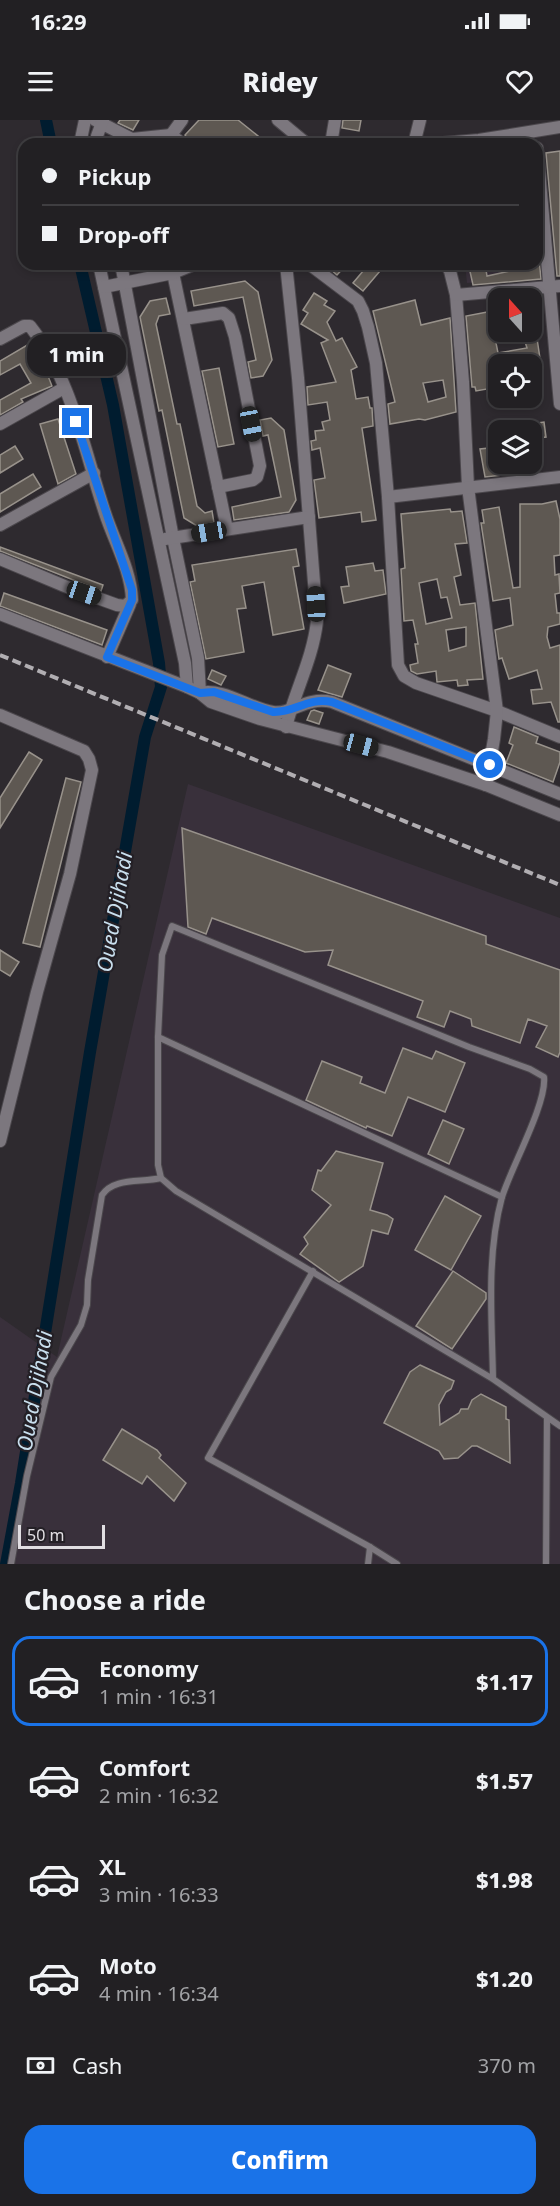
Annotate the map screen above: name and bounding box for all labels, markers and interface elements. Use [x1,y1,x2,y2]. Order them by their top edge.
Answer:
text: 16:29 [30,6,87,36]
text: Ridey [242,63,318,100]
icon: menu [24,65,57,98]
icon: heart [503,65,536,98]
text: Pickup [78,161,151,191]
text: Drop-off [78,219,169,249]
north arrow [488,288,542,342]
map controls [488,288,542,474]
callout: 1 min [26,335,125,377]
text: 1 min [49,341,104,368]
button: locate [488,354,542,408]
car [239,405,263,443]
route end [62,408,89,435]
button: layers [488,420,542,474]
car [190,520,228,544]
car [64,579,104,607]
car [306,586,326,622]
car [341,732,381,758]
route start [476,751,503,778]
water label: Oued Djihadi [90,849,138,974]
water label: Oued Djihadi [10,1328,58,1453]
scale bar [18,1522,105,1550]
text: 50 m [27,1524,64,1546]
text: Choose a ride [24,1581,206,1618]
text: Economy [99,1653,198,1683]
icon: car [27,1654,81,1708]
text: $1.17 [476,1666,533,1696]
text: 1 min · 16:31 [99,1683,219,1710]
text: Comfort [99,1752,190,1782]
icon: car [27,1753,81,1807]
text: $1.57 [476,1765,533,1795]
text: 2 min · 16:32 [99,1782,219,1809]
text: XL [99,1851,126,1881]
icon: car [27,1852,81,1906]
text: $1.98 [476,1864,533,1894]
text: 3 min · 16:33 [99,1881,219,1908]
text: Moto [99,1950,157,1980]
icon: car [27,1951,81,2005]
text: $1.20 [476,1963,533,1993]
text: 4 min · 16:34 [99,1980,219,2007]
icon: cash [24,2049,57,2082]
text: Cash [72,2050,122,2080]
text: 370 m [478,2052,536,2079]
button: Confirm [24,2125,536,2194]

